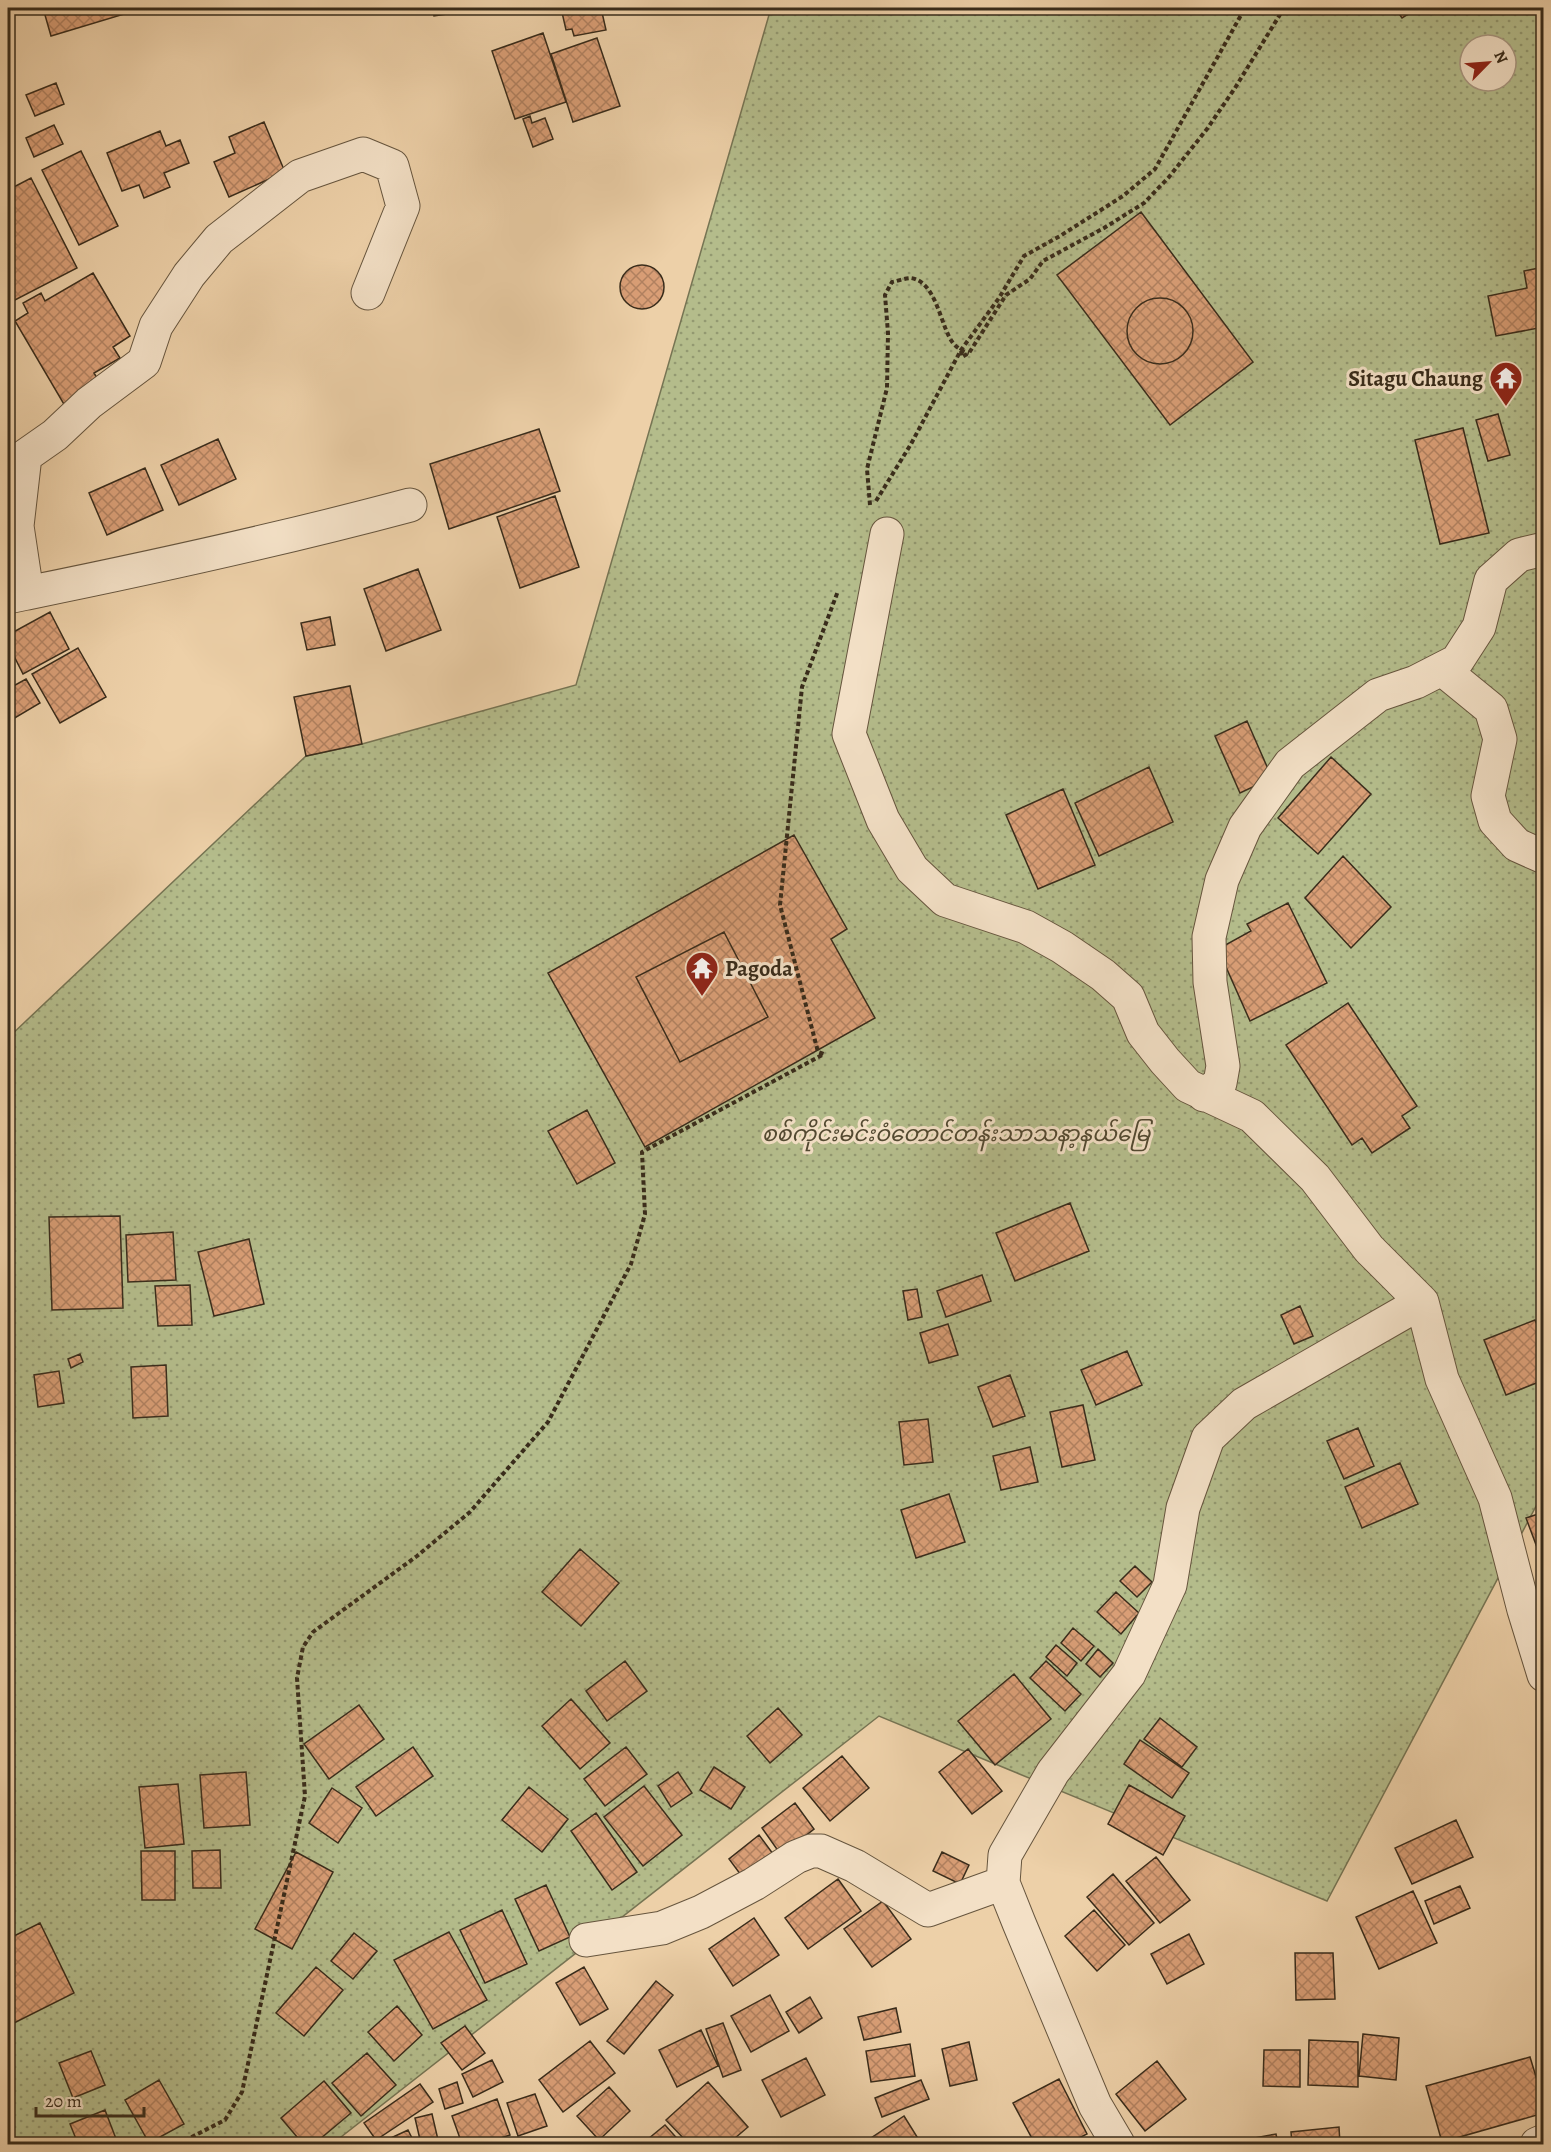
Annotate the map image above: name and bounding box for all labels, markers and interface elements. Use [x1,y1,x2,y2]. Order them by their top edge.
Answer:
north arrow [1458,33,1518,93]
text: N [1488,47,1513,67]
temple icon: Sitagu Chaung [1488,360,1524,407]
place label: Sitagu Chaung [1348,364,1484,394]
temple icon: Pagoda [684,950,720,997]
place label: Pagoda [725,954,793,984]
park label: စစ်ကိုင်းမင်းဝံတောင်တန်းသာသနာ့နယ်မြေ [762,1118,1154,1152]
scale bar [36,2080,144,2118]
text: 20 m [45,2089,82,2113]

